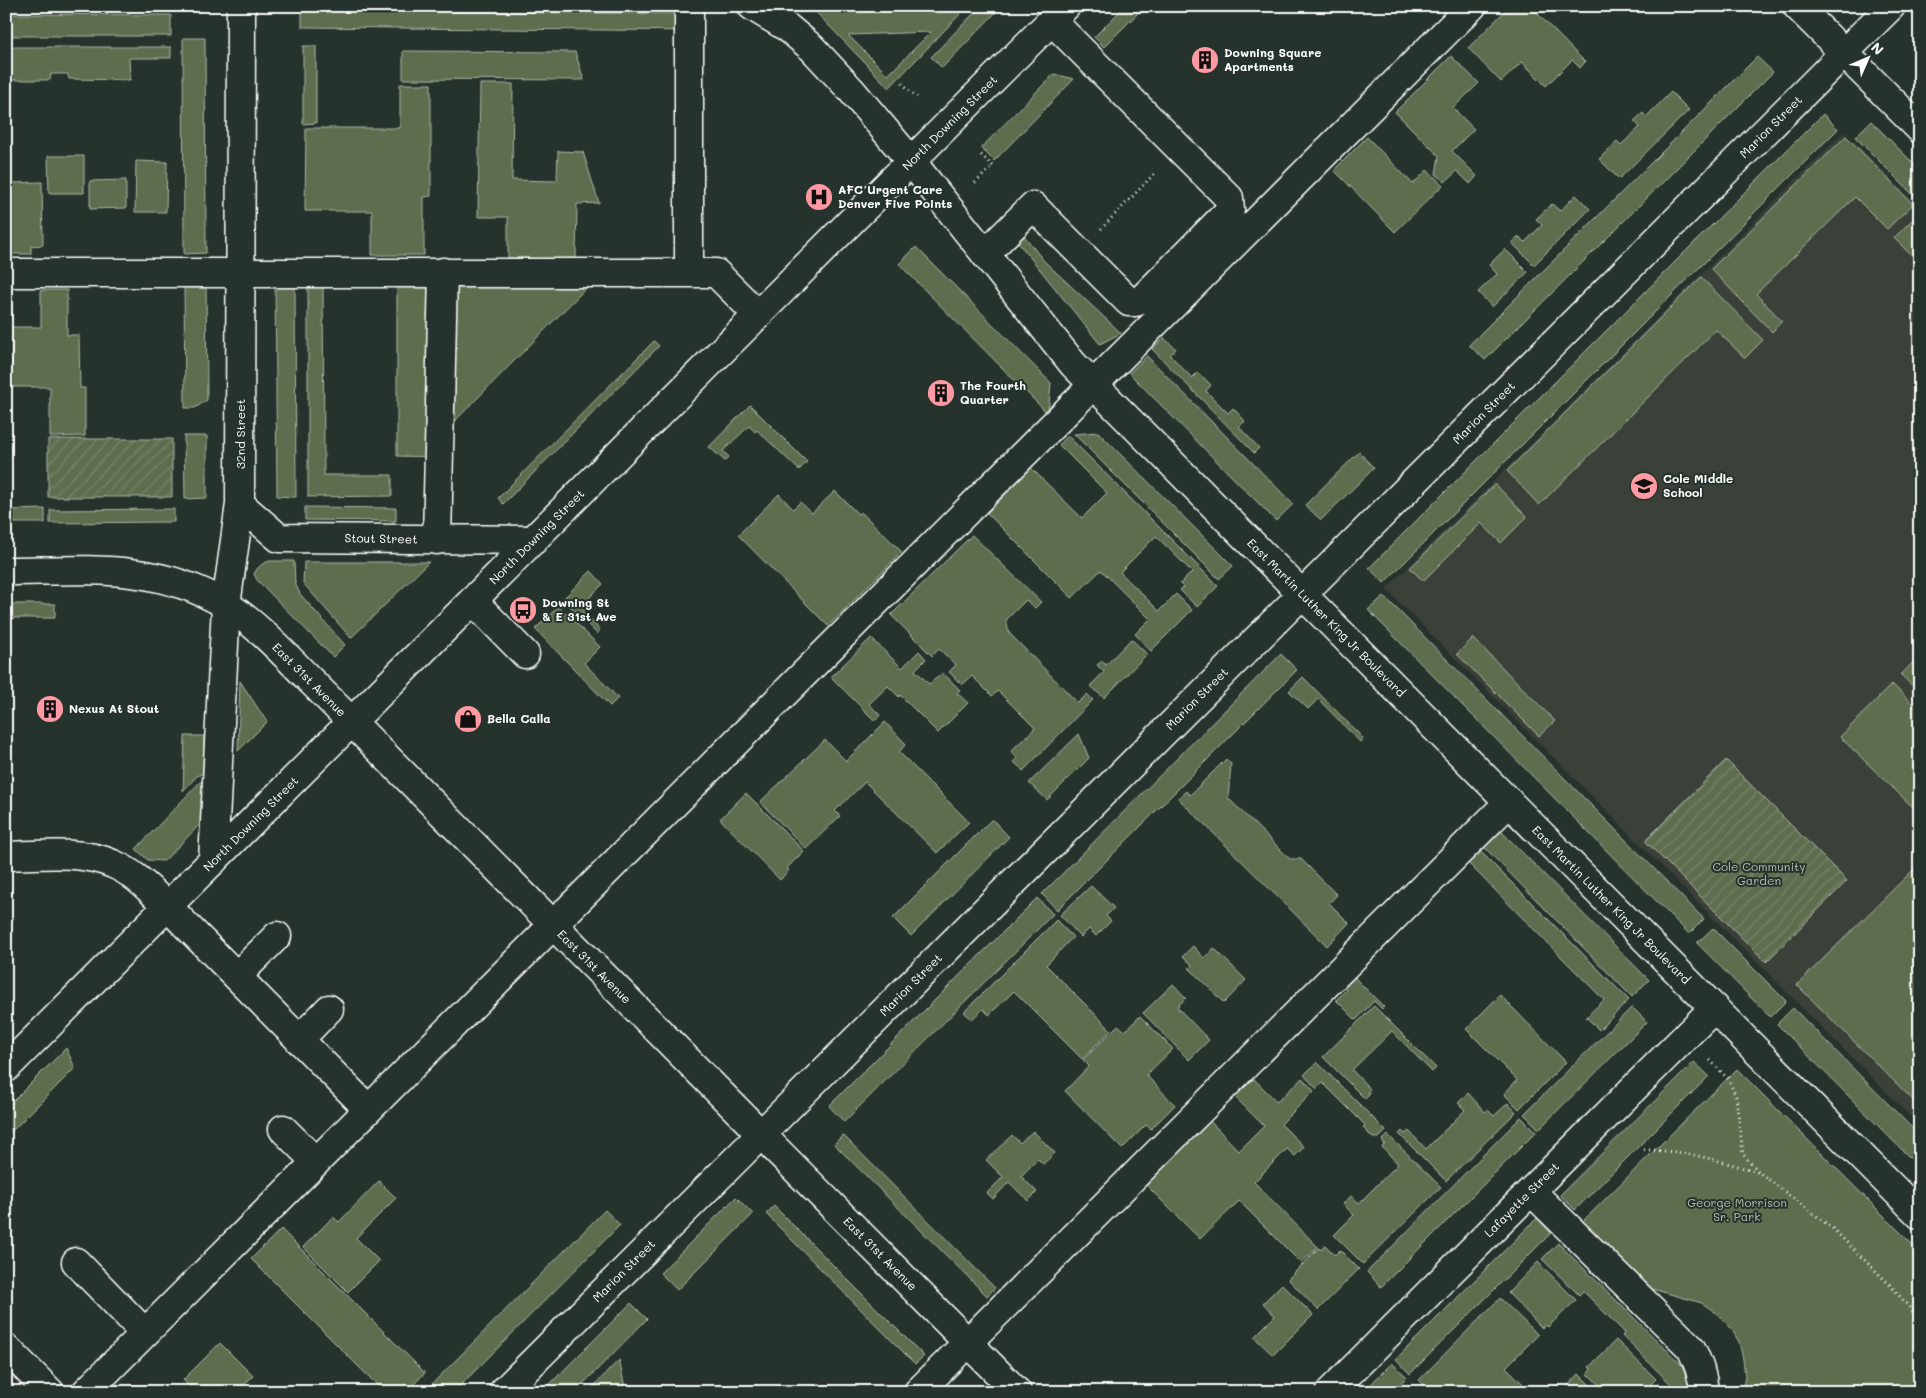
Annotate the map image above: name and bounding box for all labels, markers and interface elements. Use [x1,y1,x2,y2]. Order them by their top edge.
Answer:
north arrow [1844,32,1894,82]
text: N [1867,38,1888,59]
place label: Downing Square Apartments [1224,44,1321,74]
building icon: Downing Square Apartments [1190,45,1220,75]
street label: North Downing Street [898,71,1000,173]
street label: Marion Street [1735,91,1805,161]
place label: AFC Urgent Care Denver Five Points [838,181,952,211]
hospital icon: AFC Urgent Care Denver Five Points [804,182,834,212]
place label: The Fourth Quarter [960,377,1026,407]
street label: Marion Street [1448,377,1518,447]
building icon: The Fourth Quarter [926,378,956,408]
street label: 32nd Street [232,399,248,469]
place label: Cole Middle School [1663,470,1733,500]
school or university icon: Cole Middle School [1629,471,1659,501]
street label: North Downing Street [485,485,587,587]
street label: Stout Street [344,529,418,547]
street label: East Martin Luther King Jr Boulevard [1244,535,1410,700]
place label: Downing St & E 31st Ave [542,594,616,624]
bus stop icon: Downing St & E 31st Ave [508,595,538,625]
street label: East 31st Avenue [269,639,350,720]
street label: Marion Street [1161,663,1231,733]
building icon: Nexus At Stout [35,694,65,724]
place label: Nexus At Stout [69,700,159,716]
shop icon: Bella Calla [453,704,483,734]
place label: Bella Calla [487,710,551,726]
street label: North Downing Street [199,772,301,874]
street label: East Martin Luther King Jr Boulevard [1529,822,1695,987]
park label: Cole Community Garden [1712,858,1806,888]
street label: East 31st Avenue [554,926,635,1007]
street label: Marion Street [875,949,945,1019]
street label: Lafayette Street [1480,1158,1562,1240]
park label: George Morrison Sr. Park [1687,1194,1787,1224]
street label: East 31st Avenue [840,1213,921,1294]
street label: Marion Street [588,1235,658,1305]

